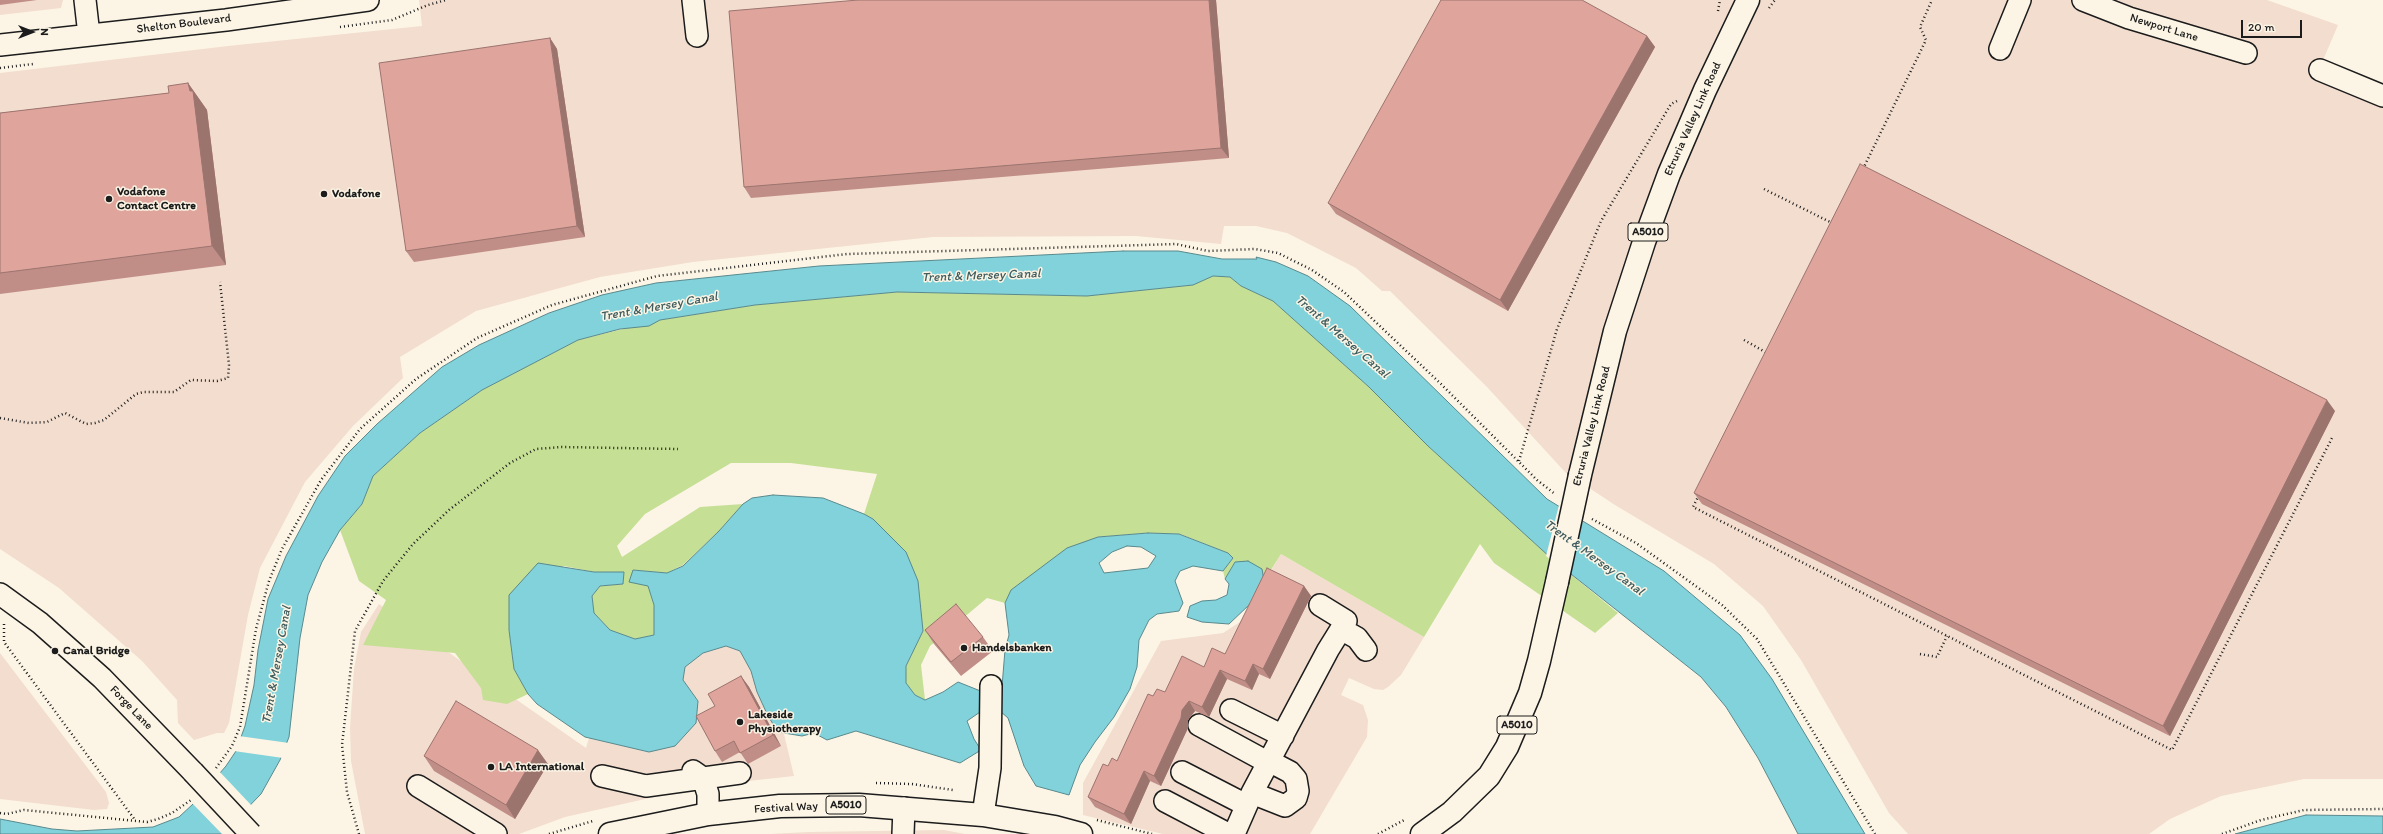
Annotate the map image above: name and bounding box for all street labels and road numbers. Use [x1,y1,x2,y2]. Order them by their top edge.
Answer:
street label: Shelton Boulevard [136,11,232,37]
street label: Newport Lane [2128,11,2200,45]
street label: Etruria Valley Link Road [1661,60,1725,178]
road number: A5010 [1628,223,1668,241]
street label: Etruria Valley Link Road [1570,364,1614,488]
street label: Forge Lane [106,683,156,733]
road number: A5010 [1497,716,1537,734]
road number: A5010 [826,796,866,814]
street label: Festival Way [754,799,818,817]

